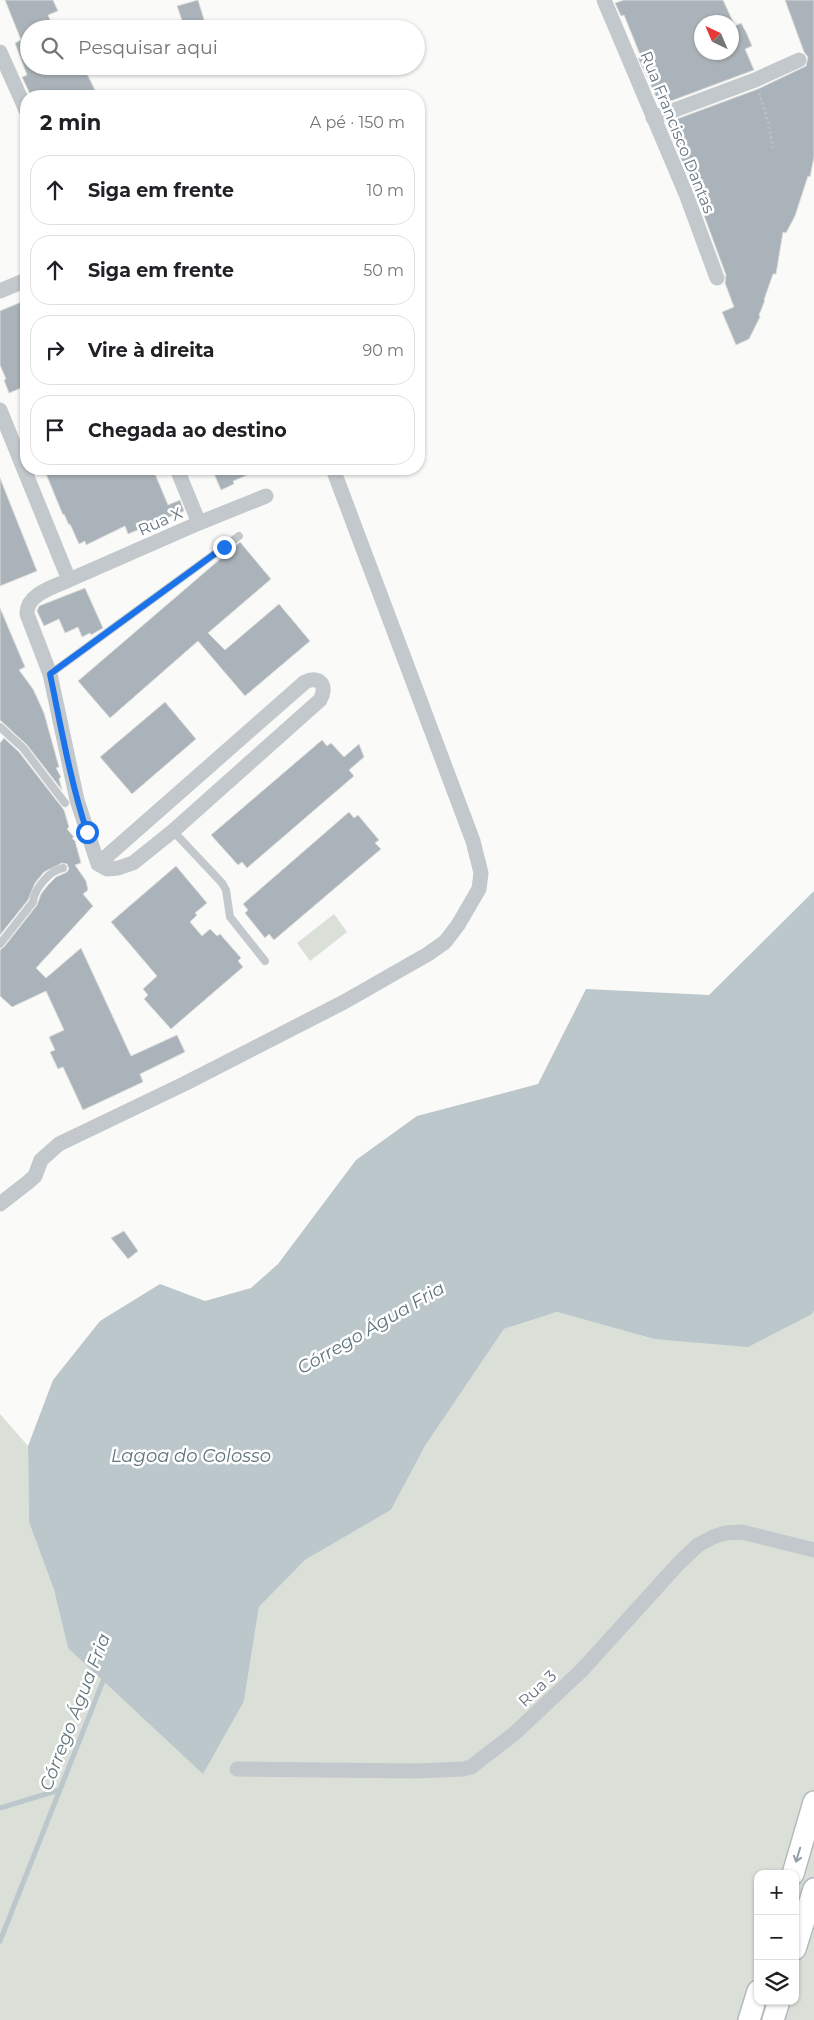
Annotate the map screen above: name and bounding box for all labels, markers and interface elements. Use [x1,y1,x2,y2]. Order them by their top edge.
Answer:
north arrow [694,15,739,60]
search box [20,20,425,75]
icon: search [38,34,66,62]
text: Pesquisar aqui [78,36,218,59]
street label: Rua Francisco Dantas [636,48,719,216]
text: 2 min [40,110,101,135]
text: A pé · 150 m [310,113,405,132]
icon: ahead [41,176,69,204]
text: Siga em frente [88,179,234,202]
text: 10 m [366,181,404,200]
icon: ahead [41,256,69,284]
text: Siga em frente [88,259,234,282]
text: 50 m [363,261,404,280]
icon: right [41,336,69,364]
text: Vire à direita [88,339,215,362]
text: 90 m [362,341,404,360]
icon: arrive [41,416,69,444]
text: Chegada ao destino [88,419,287,442]
street label: Rua X [135,503,186,540]
route end [213,536,236,559]
route start [76,821,99,844]
water label: Córrego Água Fria [293,1277,449,1379]
water label: Lagoa do Colosso [111,1445,271,1467]
water label: Córrego Água Fria [35,1630,115,1794]
street label: Rua 3 [514,1666,560,1711]
one-way arrow [793,1846,803,1862]
map controls [754,1870,799,2005]
button: + [754,1870,799,1915]
button: − [754,1915,799,1960]
button: layers [754,1960,799,2005]

